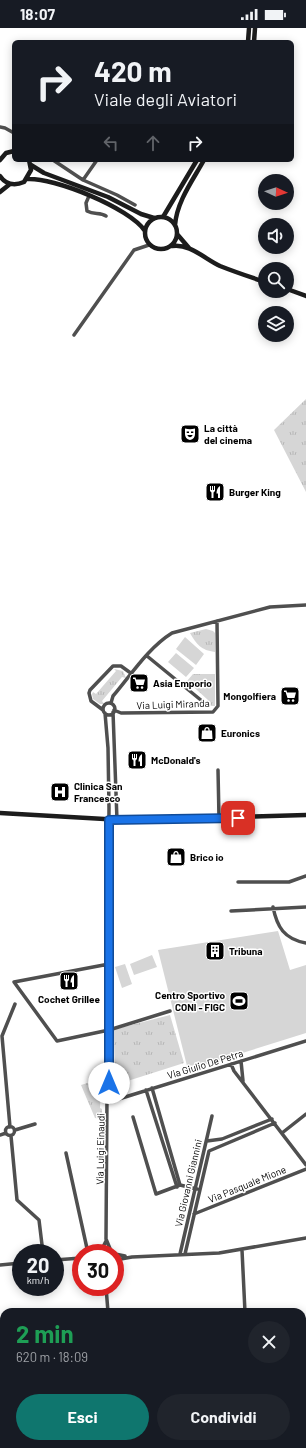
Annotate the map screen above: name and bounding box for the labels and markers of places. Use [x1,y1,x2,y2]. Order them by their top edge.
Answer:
place label: La città del cinema [204,422,252,446]
theatre icon: La città del cinema [179,423,201,445]
restaurant icon: Burger King [204,481,226,503]
place label: Burger King [229,486,281,498]
supermarket icon: Asia Emporio [128,672,150,694]
place label: Asia Emporio [153,677,212,689]
supermarket icon: Mongolfiera [279,685,301,707]
place label: Mongolfiera [223,690,276,702]
shop icon: Euronics [196,722,218,744]
place label: Euronics [221,727,260,739]
restaurant icon: McDonald's [126,749,148,771]
place label: McDonald's [151,754,201,766]
place label: Clinica San Francesco [74,780,122,804]
hospital icon: Clinica San Francesco [49,781,71,803]
pin [221,801,255,835]
shop icon: Brico io [165,846,187,868]
place label: Brico io [190,851,224,863]
building icon: Tribuna [204,940,226,962]
place label: Tribuna [229,945,263,957]
restaurant icon: Cochet Grillee [58,970,80,992]
place label: Centro Sportivo CONI - FIGC [155,989,225,1013]
sports icon: Centro Sportivo CONI - FIGC [228,990,250,1012]
place label: Cochet Grillee [38,993,100,1005]

